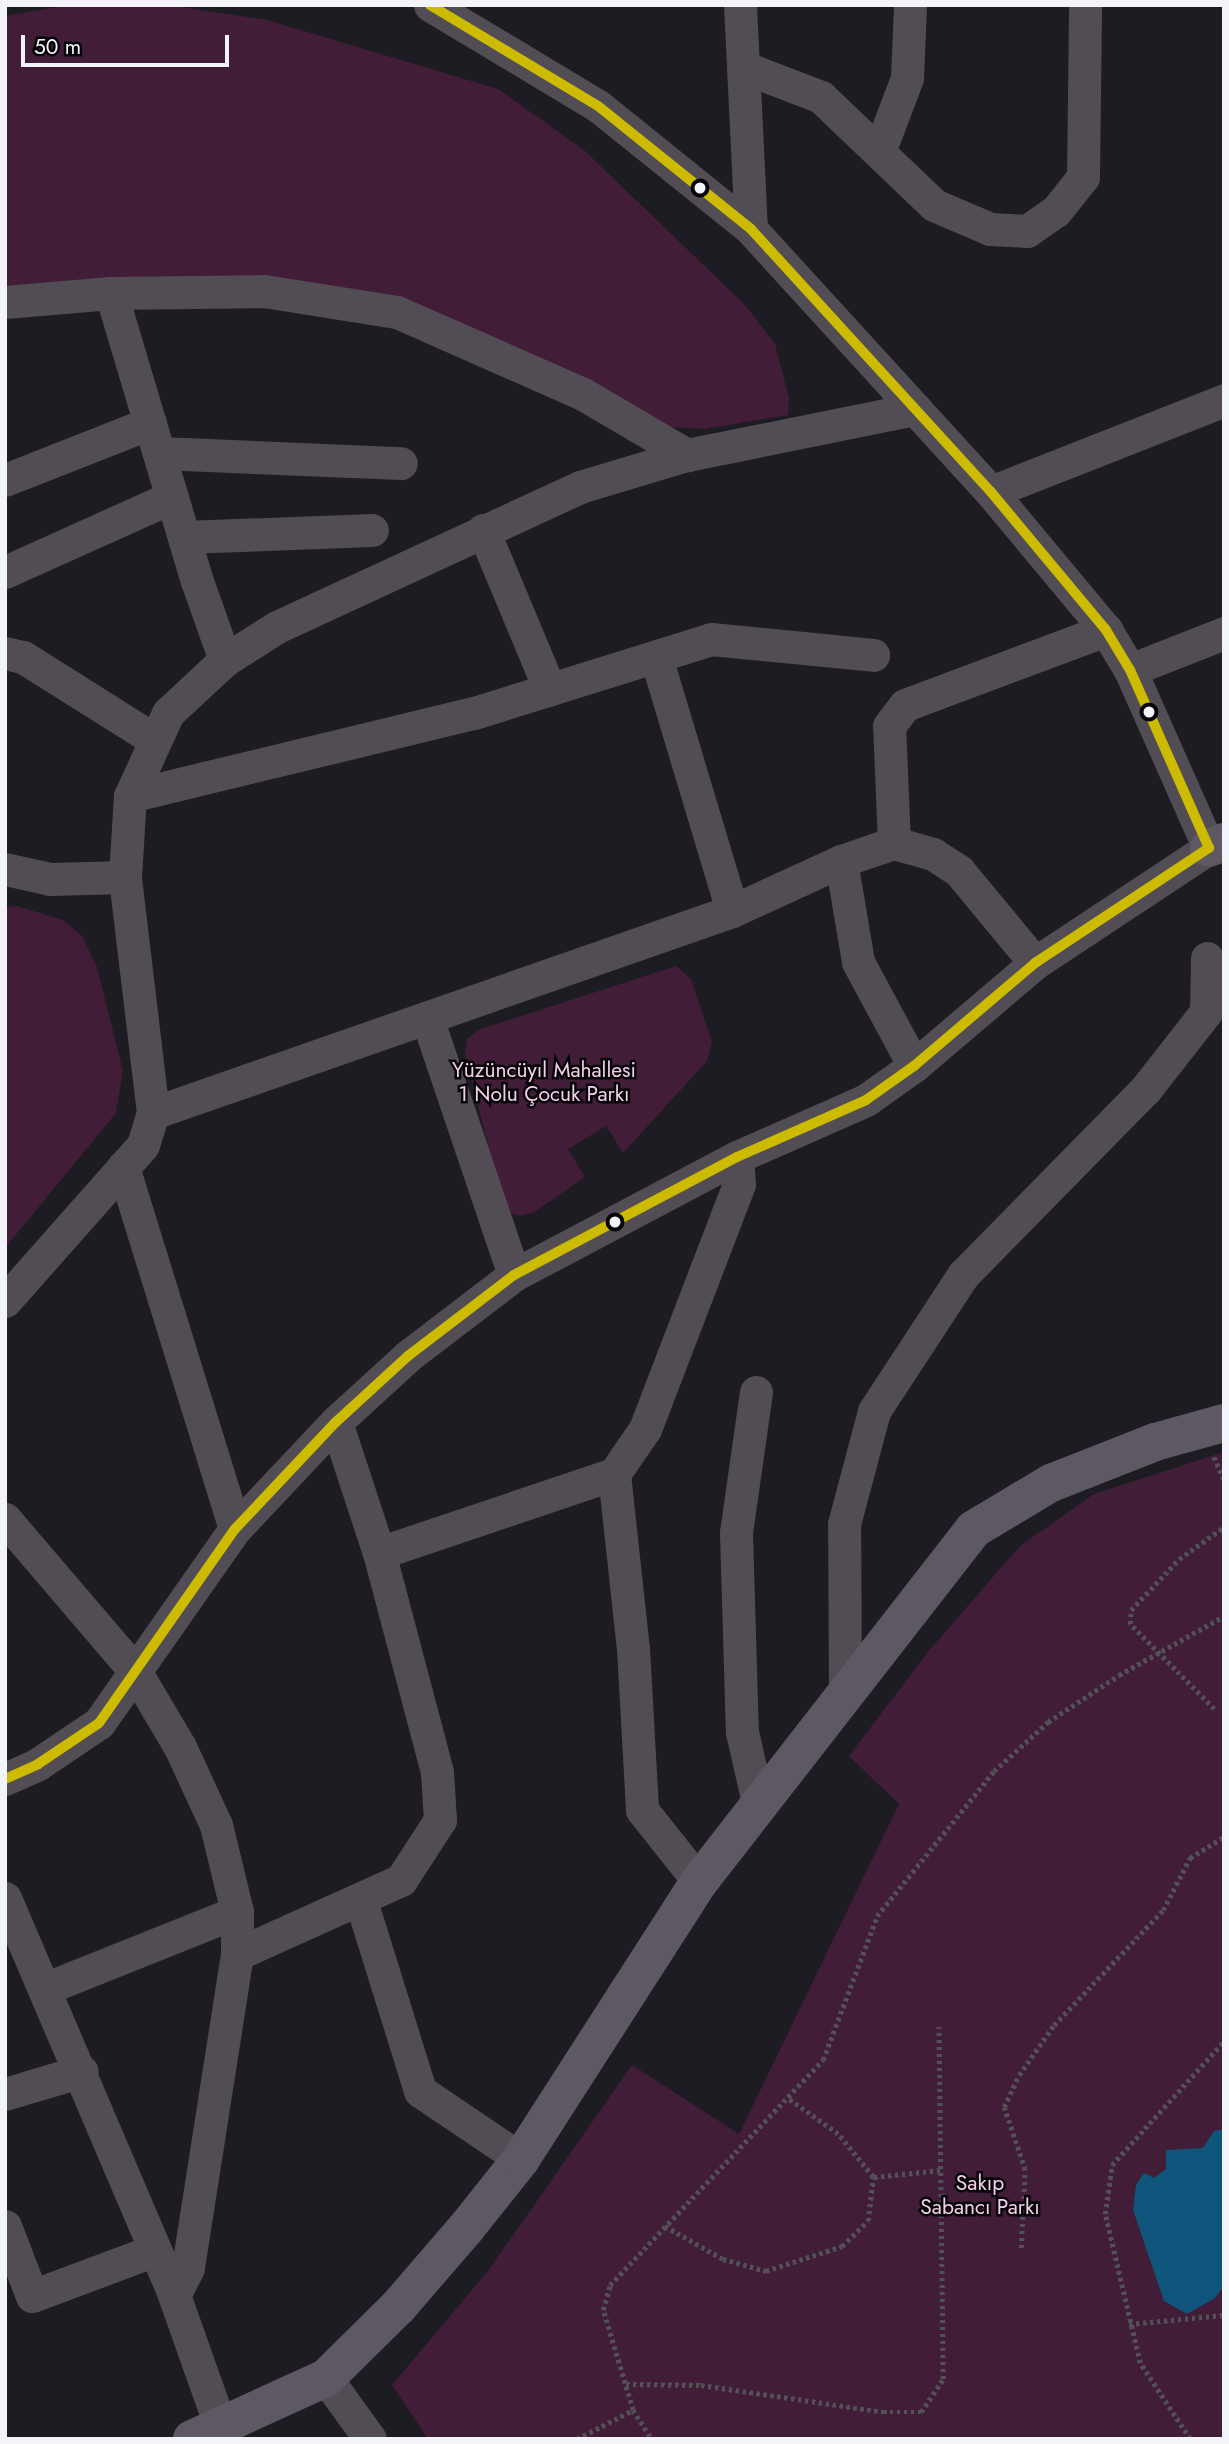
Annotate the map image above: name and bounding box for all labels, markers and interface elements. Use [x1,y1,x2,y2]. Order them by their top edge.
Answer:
scale bar [24,21,233,65]
text: 50 m [34,32,81,62]
unlabelled marker [693,181,707,195]
unlabelled marker [1142,705,1156,719]
park label: Yüzüncüyıl Mahallesi 1 Nolu Çocuk Parkı [452,1057,636,1107]
unlabelled marker [608,1215,622,1229]
park label: Sakıp Sabancı Parkı [920,2170,1040,2220]

